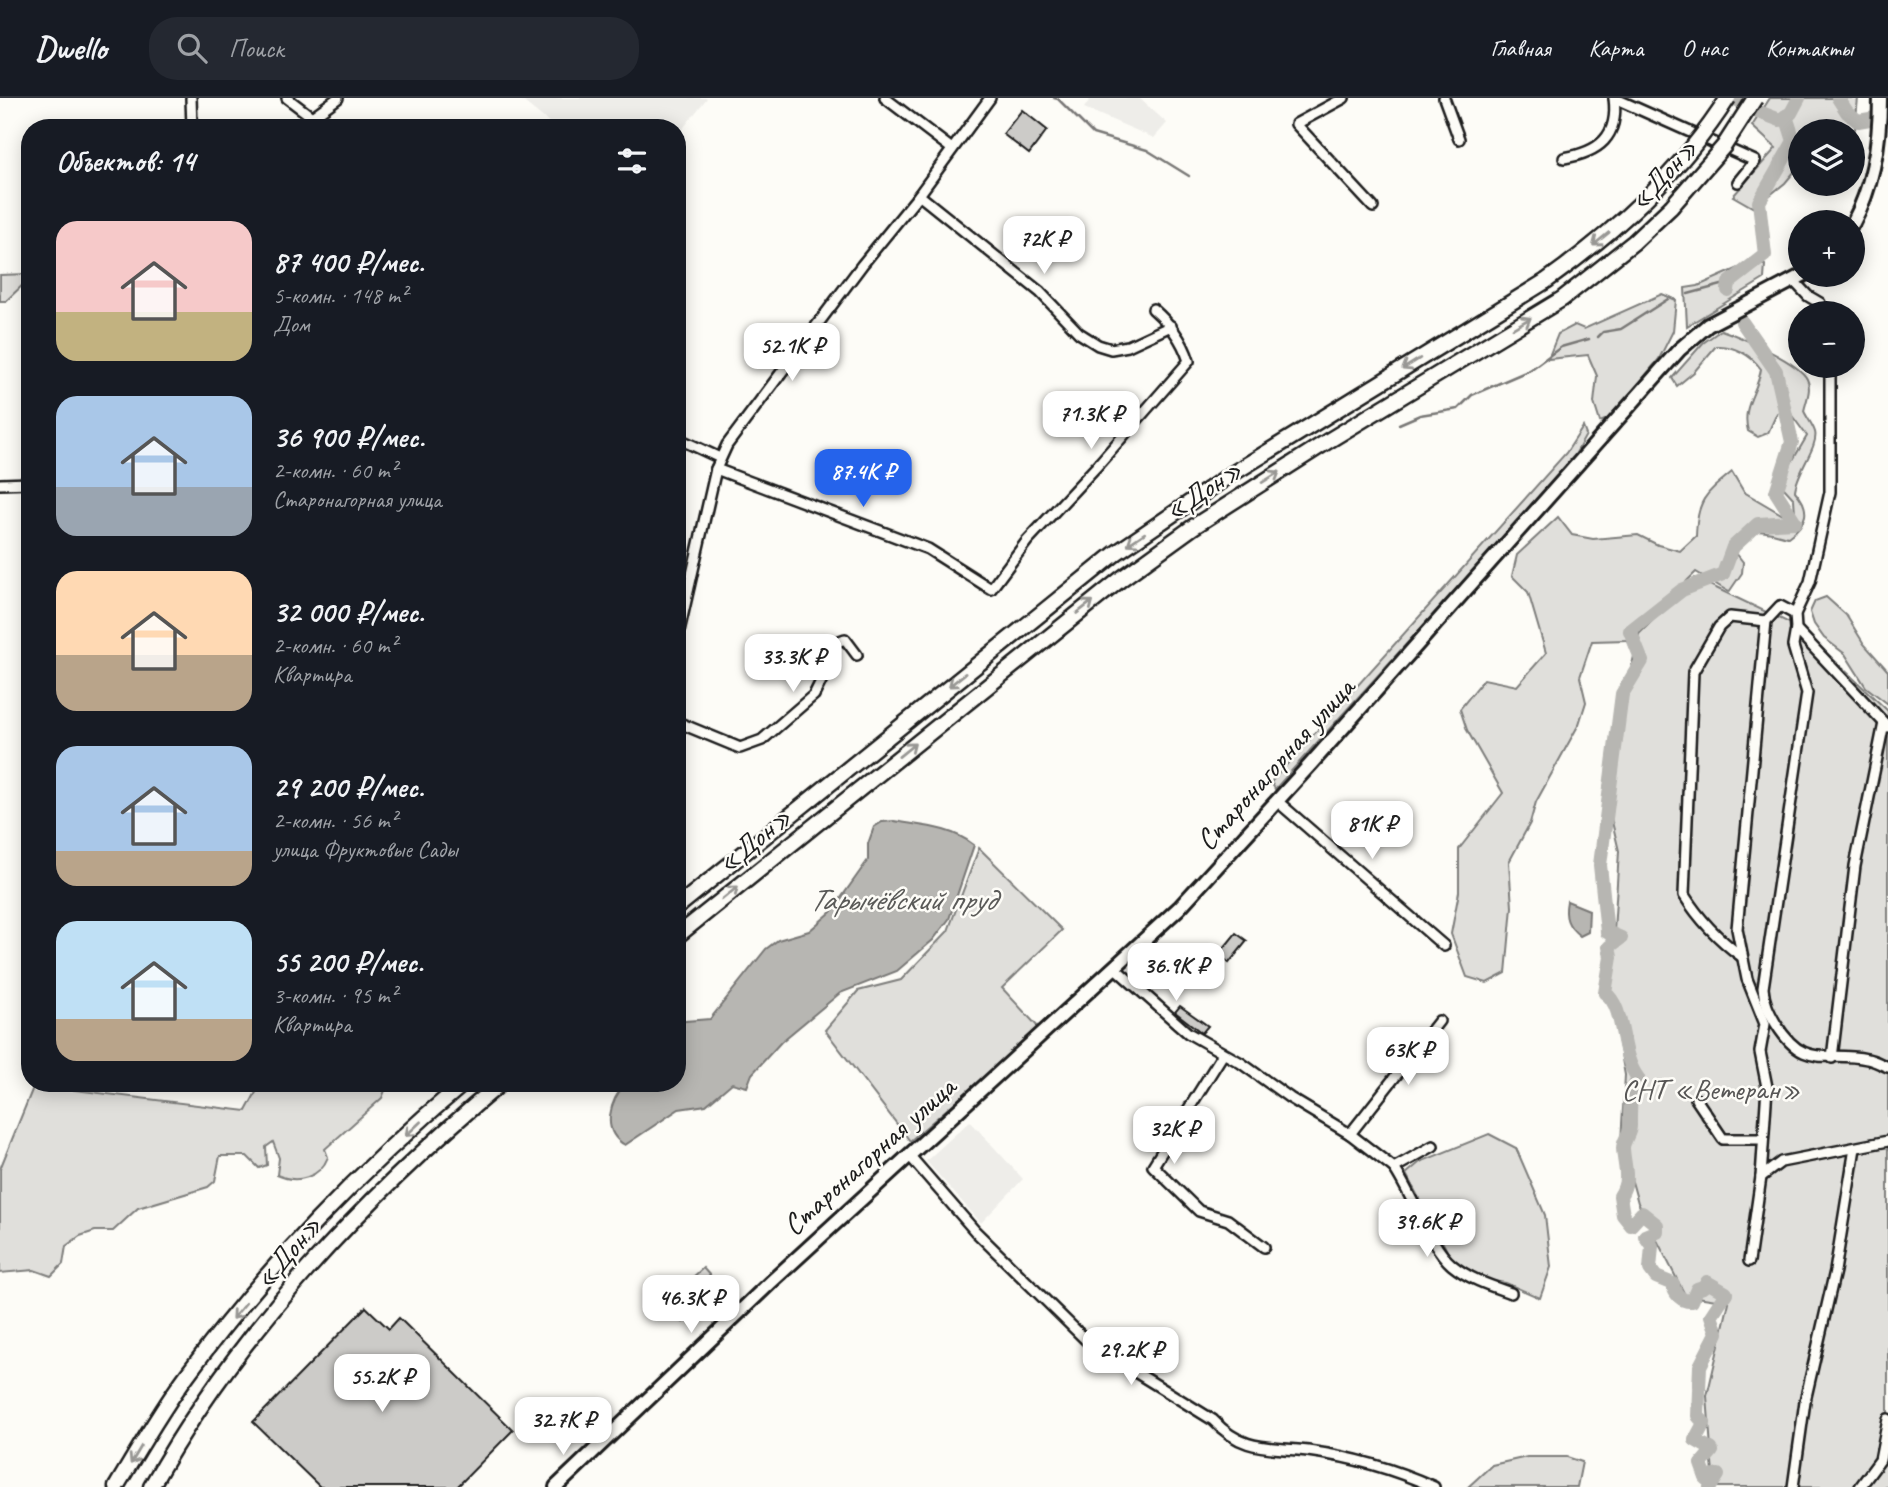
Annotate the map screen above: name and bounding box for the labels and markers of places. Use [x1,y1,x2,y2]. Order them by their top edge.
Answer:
pin: 72K ₽ [995,216,1093,276]
pin: 52.1K ₽ [727,324,857,383]
pin: 71.3K ₽ [1026,392,1156,451]
pin: 87.4K ₽ [798,450,928,509]
pin: 33.3K ₽ [728,634,858,694]
pin: 81K ₽ [1323,802,1421,861]
pin: 36.9K ₽ [1111,944,1241,1003]
pin: 63K ₽ [1359,1028,1457,1087]
pin: 32K ₽ [1125,1107,1223,1166]
pin: 39.6K ₽ [1362,1200,1492,1259]
pin: 46.3K ₽ [626,1276,756,1335]
pin: 29.2K ₽ [1066,1328,1196,1387]
pin: 55.2K ₽ [317,1354,447,1414]
pin: 32.7K ₽ [498,1398,628,1457]

